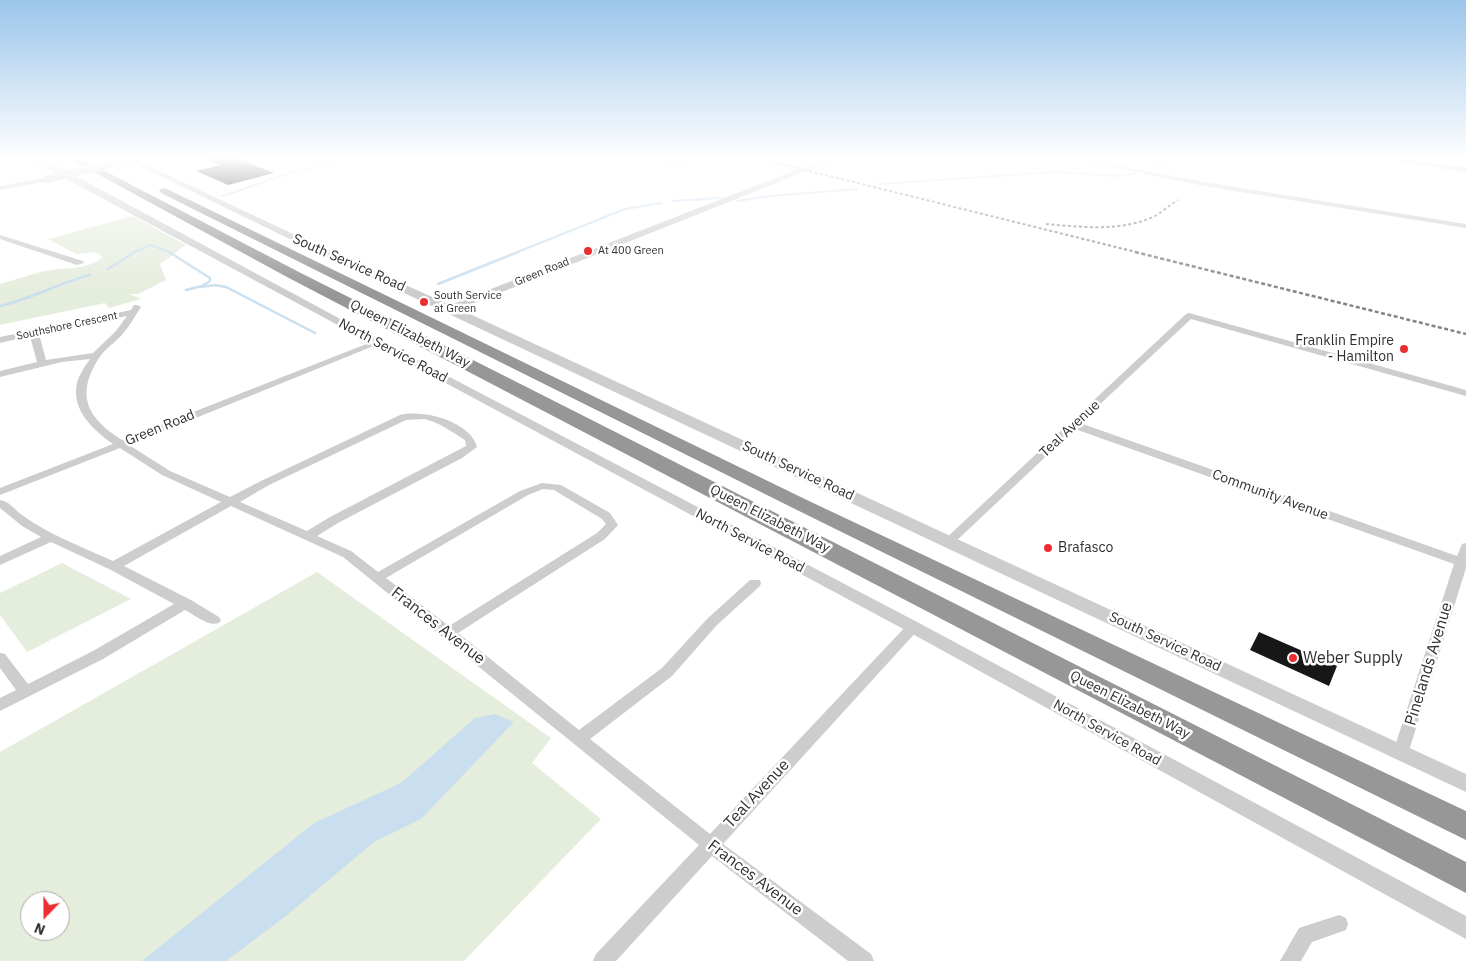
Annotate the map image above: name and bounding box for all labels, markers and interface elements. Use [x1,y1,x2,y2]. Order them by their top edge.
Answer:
street label: South Service Road [290,231,408,295]
place label: At 400 Green [598,244,664,258]
marker: At 400 Green [582,245,594,257]
street label: Green Road [513,255,571,289]
place label: South Service at Green [434,289,502,315]
street label: Queen Elizabeth Way [347,296,473,372]
marker: South Service at Green [418,296,430,308]
street label: Southshore Crescent [15,309,119,343]
street label: North Service Road [336,315,450,387]
place label: Franklin Empire - Hamilton [1295,333,1394,366]
marker: Franklin Empire - Hamilton [1398,343,1410,355]
street label: Teal Avenue [1036,397,1104,461]
street label: Green Road [123,406,197,450]
street label: South Service Road [739,438,857,504]
street label: Community Avenue [1210,466,1330,524]
street label: Queen Elizabeth Way [707,481,833,557]
street label: North Service Road [693,505,807,577]
place label: Brafasco [1058,540,1113,556]
marker: Brafasco [1042,542,1054,554]
street label: Frances Avenue [387,583,489,669]
street label: Pinelands Avenue [1401,600,1457,728]
street label: South Service Road [1106,609,1224,675]
place label: Weber Supply [1303,648,1403,668]
marker: Weber Supply [1287,652,1299,664]
street label: Queen Elizabeth Way [1067,667,1193,743]
street label: North Service Road [1050,696,1164,770]
street label: Teal Avenue [720,756,794,832]
street label: Frances Avenue [704,836,806,920]
north arrow [20,891,70,941]
text: N [32,919,48,939]

